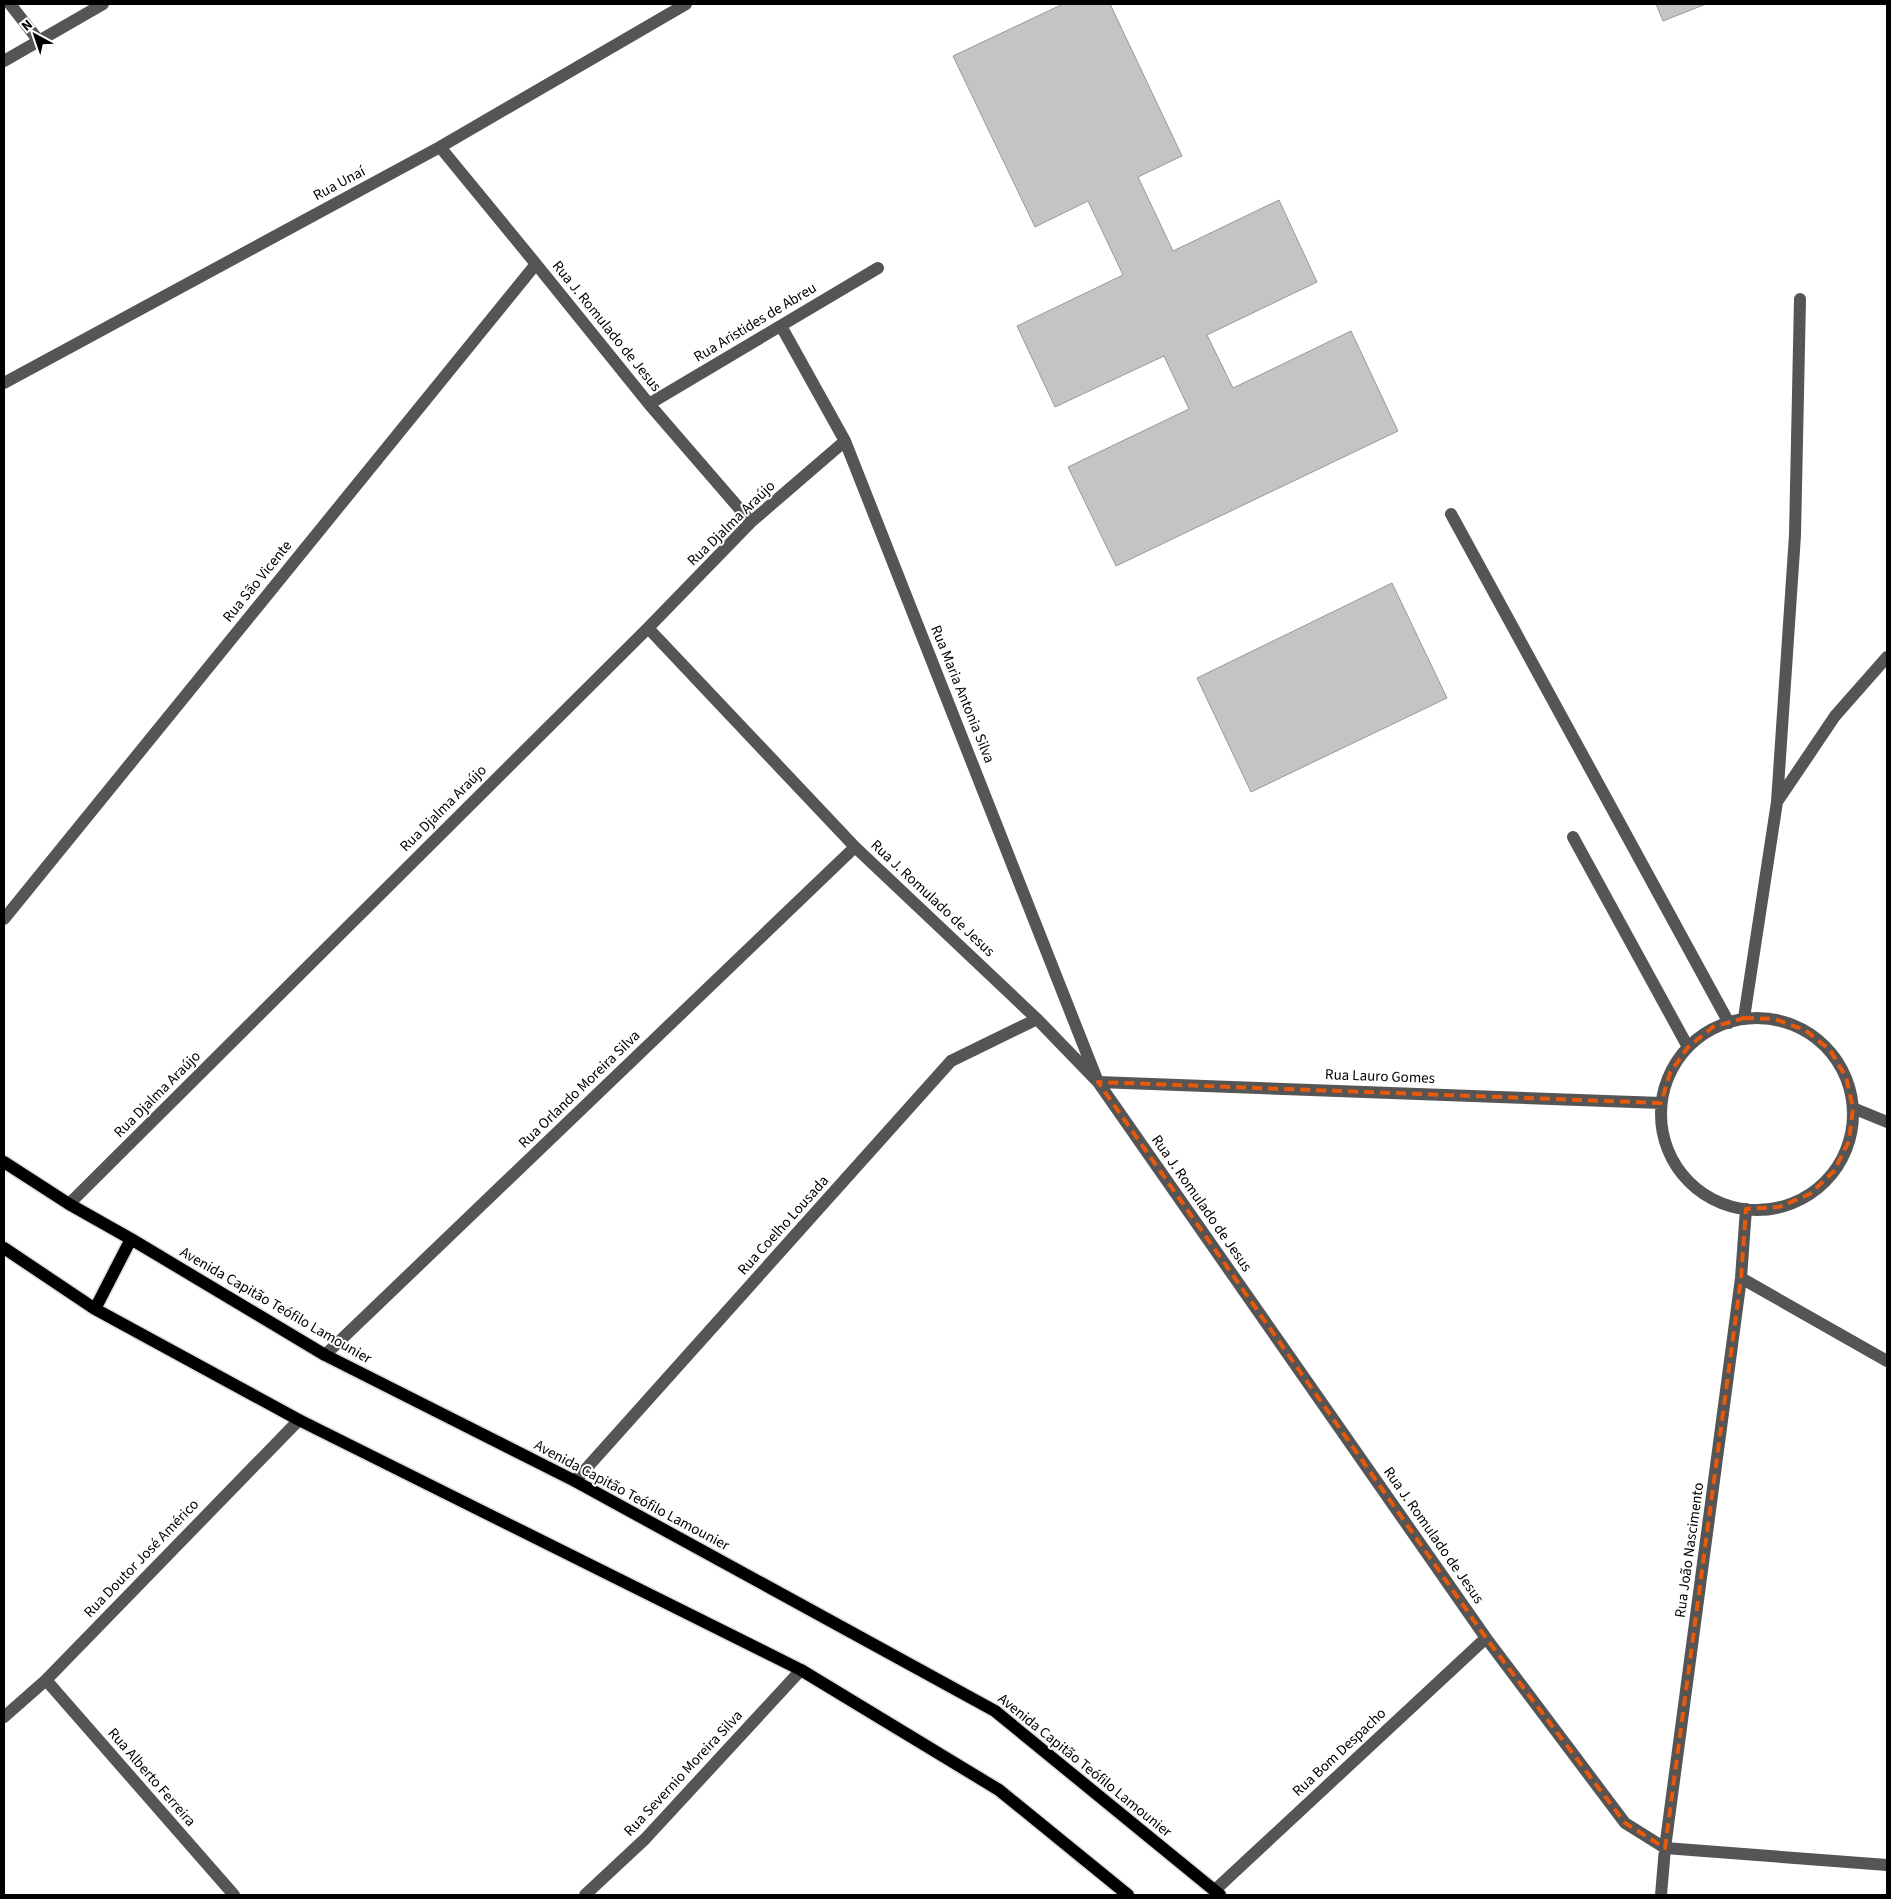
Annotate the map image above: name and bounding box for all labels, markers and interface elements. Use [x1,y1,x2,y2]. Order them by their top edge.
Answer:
north arrow [10,10,60,60]
text: N [17,15,37,36]
street label: Rua Unaí [309,160,370,206]
street label: Rua J. Romulado de Jesus [547,256,666,396]
street label: Rua Aristides de Abreu [690,277,821,367]
street label: Rua Djalma Araújo [683,476,780,571]
street label: Rua São Vicente [218,536,297,627]
street label: Rua Maria Antonia Silva [925,622,1000,766]
street label: Rua Djalma Araújo [395,760,491,856]
street label: Rua J. Romulado de Jesus [866,835,999,962]
street label: Rua Orlando Moreira Silva [514,1026,645,1153]
street label: Rua Djalma Araújo [109,1046,205,1142]
street label: Rua Lauro Gomes [1325,1064,1435,1089]
street label: Rua J. Romulado de Jesus [1146,1131,1257,1276]
street label: Rua Coelho Lousada [733,1171,834,1280]
street label: Avenida Capitão Teófilo Lamounier [176,1242,376,1370]
street label: Avenida Capitão Teófilo Lamounier [530,1435,734,1556]
street label: Rua J. Romulado de Jesus [1378,1463,1489,1608]
street label: Rua João Nascimento [1670,1481,1709,1619]
street label: Rua Doutor José Américo [79,1494,204,1622]
street label: Avenida Capitão Teófilo Lamounier [993,1688,1177,1843]
street label: Rua Bom Despacho [1288,1703,1391,1801]
street label: Rua Severnio Moreira Silva [619,1706,748,1841]
street label: Rua Alberto Ferreira [103,1723,200,1831]

